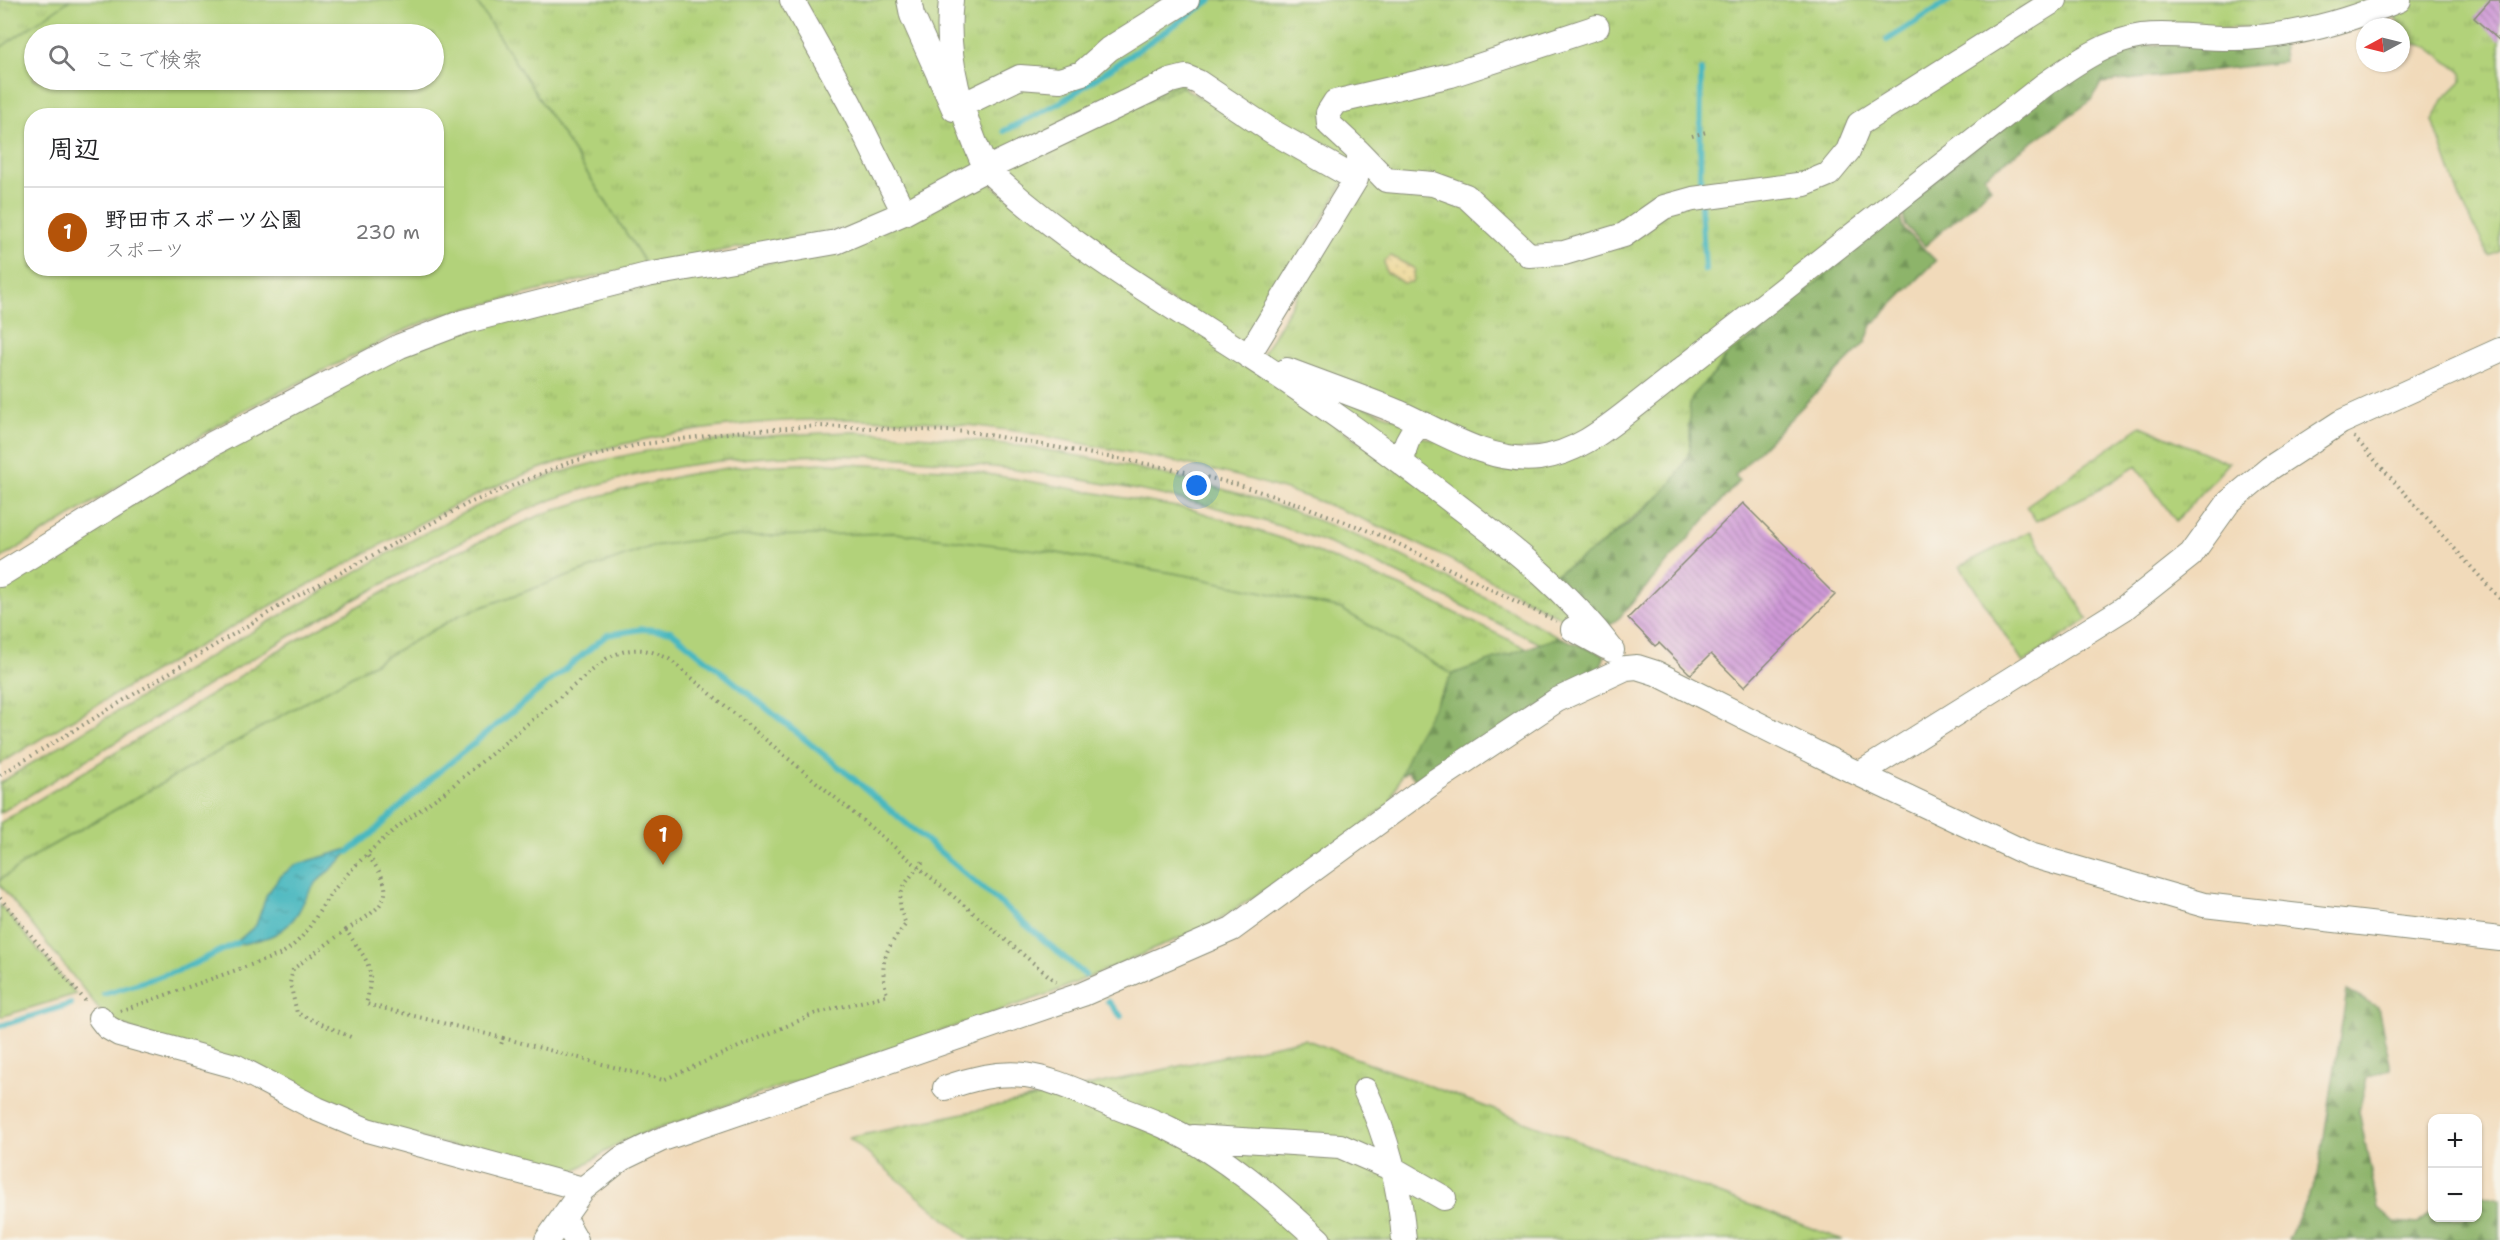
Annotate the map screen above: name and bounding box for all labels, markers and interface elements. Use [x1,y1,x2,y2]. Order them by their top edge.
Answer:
north arrow [2356,18,2410,72]
search box [24,24,444,90]
icon: search [45,41,78,74]
text: ここで検索 [93,45,203,74]
text: 周辺 [48,131,100,166]
text: 野田市スポーツ公園 [105,205,303,234]
text: 1 [63,219,72,245]
text: 230 m [355,219,420,245]
text: スポーツ [105,237,185,263]
your location [1182,471,1211,500]
pin: 1 [644,816,682,865]
map controls [2428,1114,2482,1222]
button: + [2428,1114,2482,1168]
button: − [2428,1168,2482,1222]

